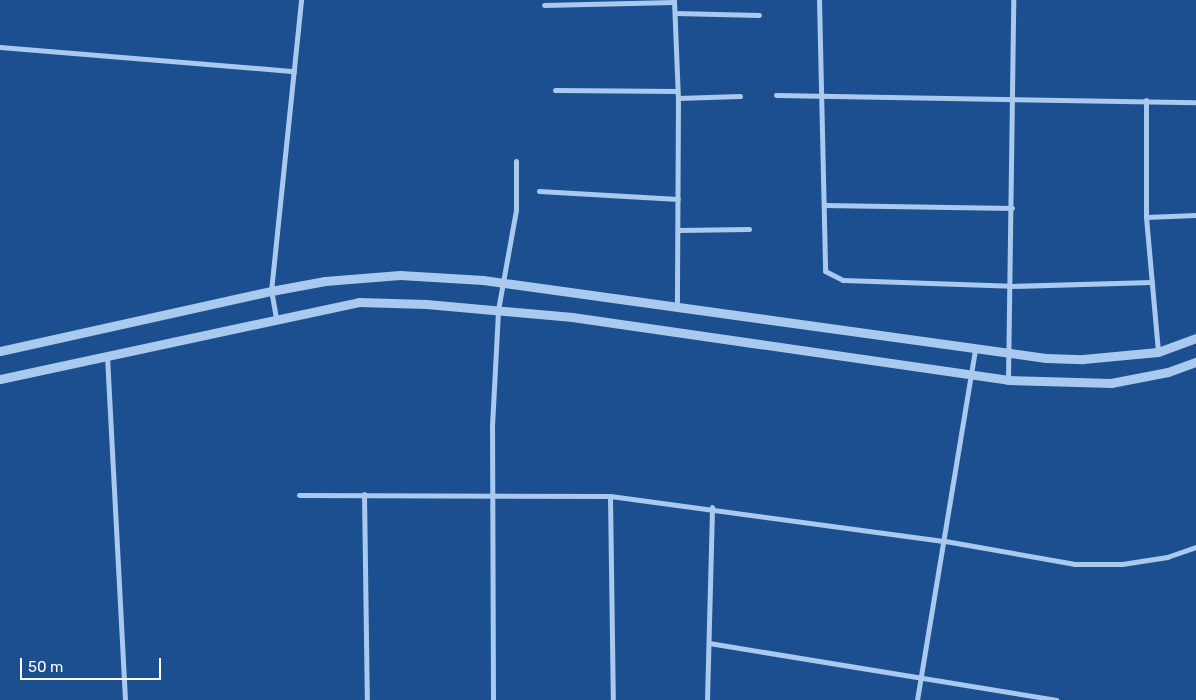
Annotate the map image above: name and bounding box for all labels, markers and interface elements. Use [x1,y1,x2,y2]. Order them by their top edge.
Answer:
scale bar [22,648,164,680]
text: 50 m [28,658,63,676]

